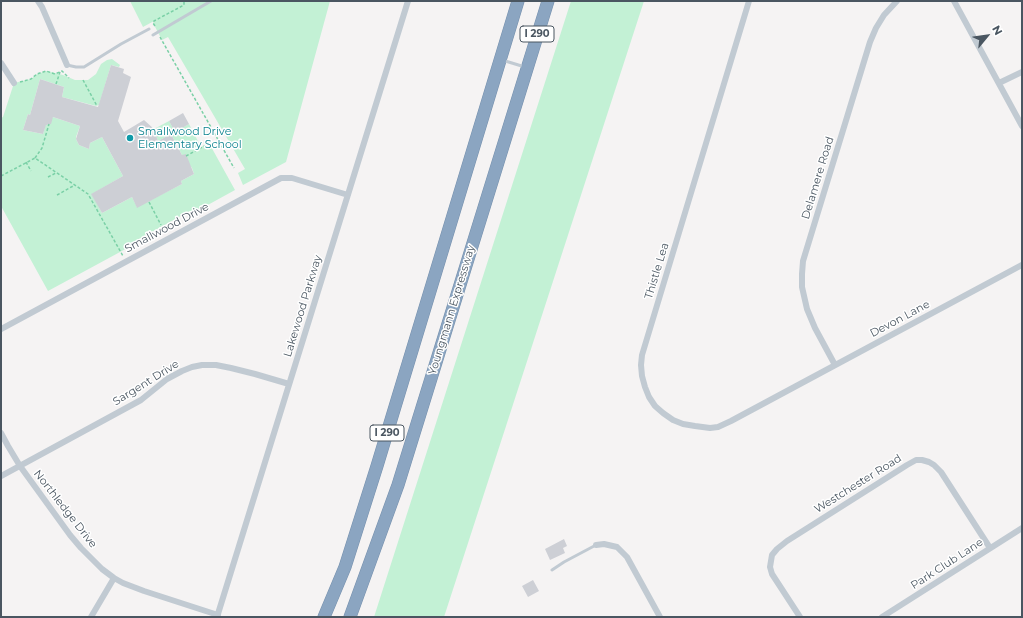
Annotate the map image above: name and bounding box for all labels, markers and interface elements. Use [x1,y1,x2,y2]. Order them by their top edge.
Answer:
north arrow [967,16,1007,56]
text: N [989,23,1006,37]
road number: I 290 [520,26,554,42]
place label: Smallwood Drive Elementary School [138,125,242,151]
marker: Smallwood Drive Elementary School [125,133,135,143]
street label: Delamere Road [799,135,837,221]
street label: Smallwood Drive [123,200,211,256]
street label: Thistle Lea [642,241,672,301]
street label: Youngmann Expressway [426,243,478,377]
street label: Lakewood Parkway [281,253,325,359]
street label: Devon Lane [868,298,932,340]
street label: Sargent Drive [111,357,181,409]
road number: I 290 [370,425,404,441]
street label: Westchester Road [812,452,904,516]
street label: Northledge Drive [30,467,100,551]
street label: Park Club Lane [908,536,986,592]

